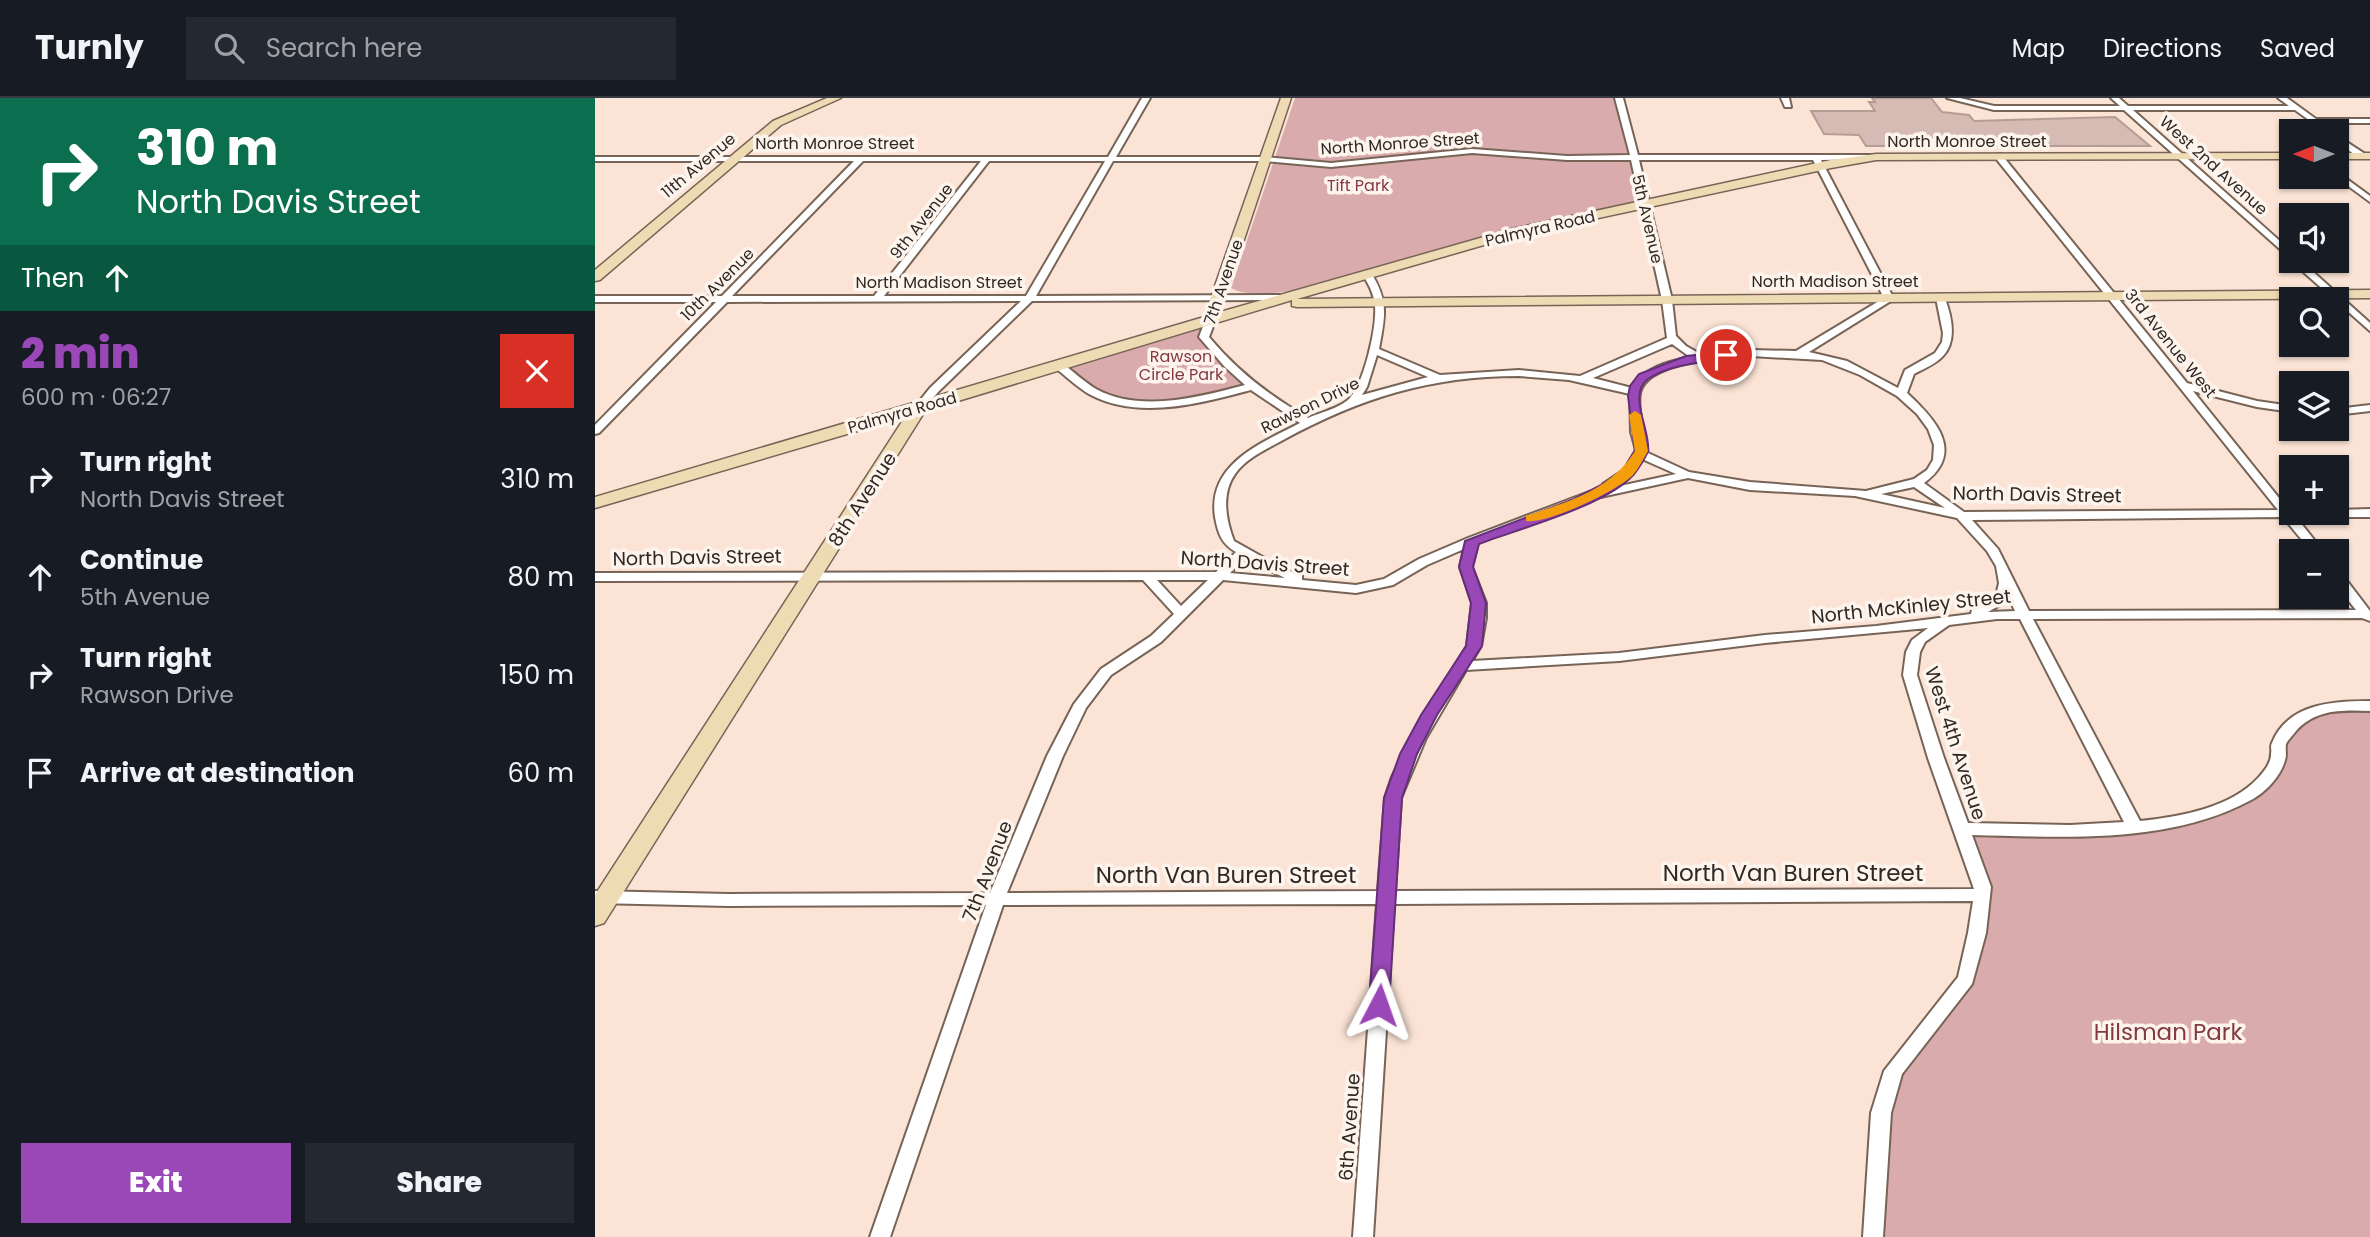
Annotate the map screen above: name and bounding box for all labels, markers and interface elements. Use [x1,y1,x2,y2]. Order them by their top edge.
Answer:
search box [186,17,676,80]
text: Turnly [35,24,144,71]
icon: search [210,29,248,67]
text: Search here [266,30,422,66]
text: Map [2012,32,2065,65]
text: Directions [2103,32,2222,65]
text: Saved [2260,32,2335,65]
street label: West 2nd Avenue [2154,110,2273,220]
text: 310 m [136,114,278,182]
north arrow [2279,119,2349,189]
map controls [2279,119,2349,609]
icon: right [21,126,112,217]
street label: North Monroe Street [1320,126,1480,161]
street label: 11th Avenue [656,127,740,203]
street label: North Monroe Street [1887,130,2047,153]
street label: North Monroe Street [755,132,915,155]
street label: 5th Avenue [1626,172,1669,266]
park label: Tift Park [1327,174,1390,197]
text: North Davis Street [136,179,421,224]
street label: 9th Avenue [884,179,958,264]
button: sound [2279,203,2349,273]
street label: Palmyra Road [1483,205,1597,252]
street label: 7th Avenue [1198,236,1249,328]
street label: 10th Avenue [675,242,759,326]
icon: ahead [98,259,136,297]
text: Then [21,260,84,296]
street label: North Madison Street [1751,270,1919,293]
street label: North Madison Street [855,271,1023,294]
street label: 3rd Avenue West [2119,284,2222,403]
button: search [2279,287,2349,357]
text: 2 min [21,324,139,383]
pin [1696,325,1756,385]
button: close [500,334,574,408]
icon: arrive [1707,336,1745,374]
park label: Rawson Circle Park [1139,345,1224,386]
button: layers [2279,371,2349,441]
street label: Rawson Drive [1257,372,1363,439]
text: 600 m · 06:27 [21,381,171,413]
street label: Palmyra Road [845,386,959,439]
text: Turn right [80,444,212,480]
street label: 8th Avenue [822,447,903,552]
button: + [2279,455,2349,525]
icon: right [21,460,59,498]
text: 310 m [500,461,574,497]
street label: North Davis Street [1952,480,2122,509]
text: North Davis Street [80,483,285,515]
button: − [2279,539,2349,609]
text: Continue [80,542,203,578]
street label: North Davis Street [612,543,782,572]
street label: North Davis Street [1180,544,1350,583]
icon: ahead [21,558,59,596]
text: 80 m [508,559,574,595]
text: 5th Avenue [80,581,210,613]
street label: North McKinley Street [1810,583,2012,630]
text: Turn right [80,640,212,676]
icon: right [21,656,59,694]
text: 150 m [499,657,574,693]
street label: West 4th Avenue [1918,663,1993,823]
text: Rawson Drive [80,679,234,711]
icon: arrive [21,754,59,792]
text: Arrive at destination [80,755,355,791]
text: 60 m [507,755,574,791]
street label: 7th Avenue [956,817,1019,925]
street label: North Van Buren Street [1663,857,1923,889]
street label: North Van Buren Street [1096,859,1356,891]
position arrow [1342,968,1416,1042]
park label: Hilsman Park [2094,1016,2242,1048]
street label: 6th Avenue [1332,1072,1367,1182]
button: Exit [21,1143,291,1223]
button: Share [305,1143,574,1223]

